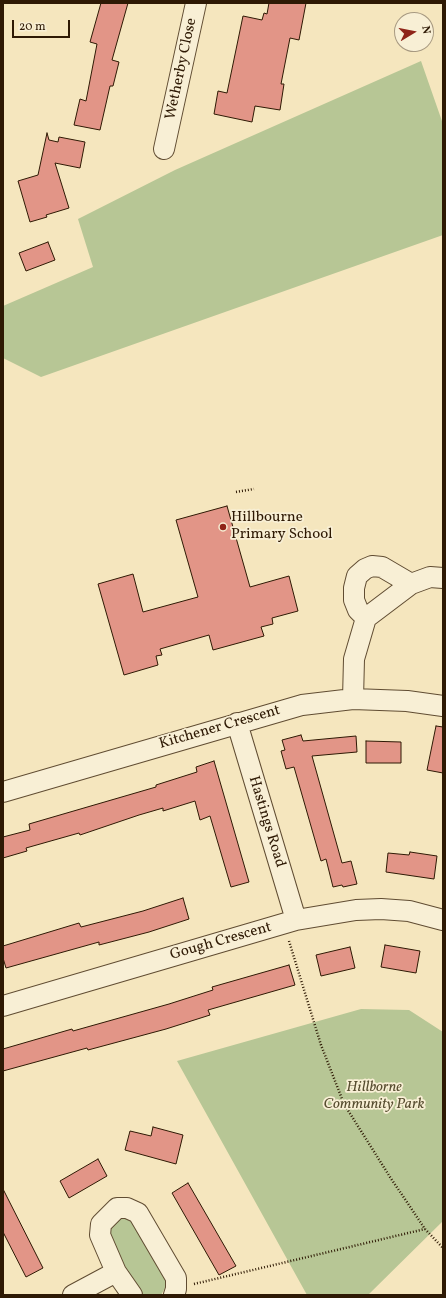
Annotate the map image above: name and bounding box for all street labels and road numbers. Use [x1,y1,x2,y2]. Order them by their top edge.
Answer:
street label: Wetherby Close [162,17,202,121]
street label: Kitchener Crescent [157,702,283,754]
street label: Hastings Road [244,774,288,870]
street label: Gough Crescent [168,919,274,965]

